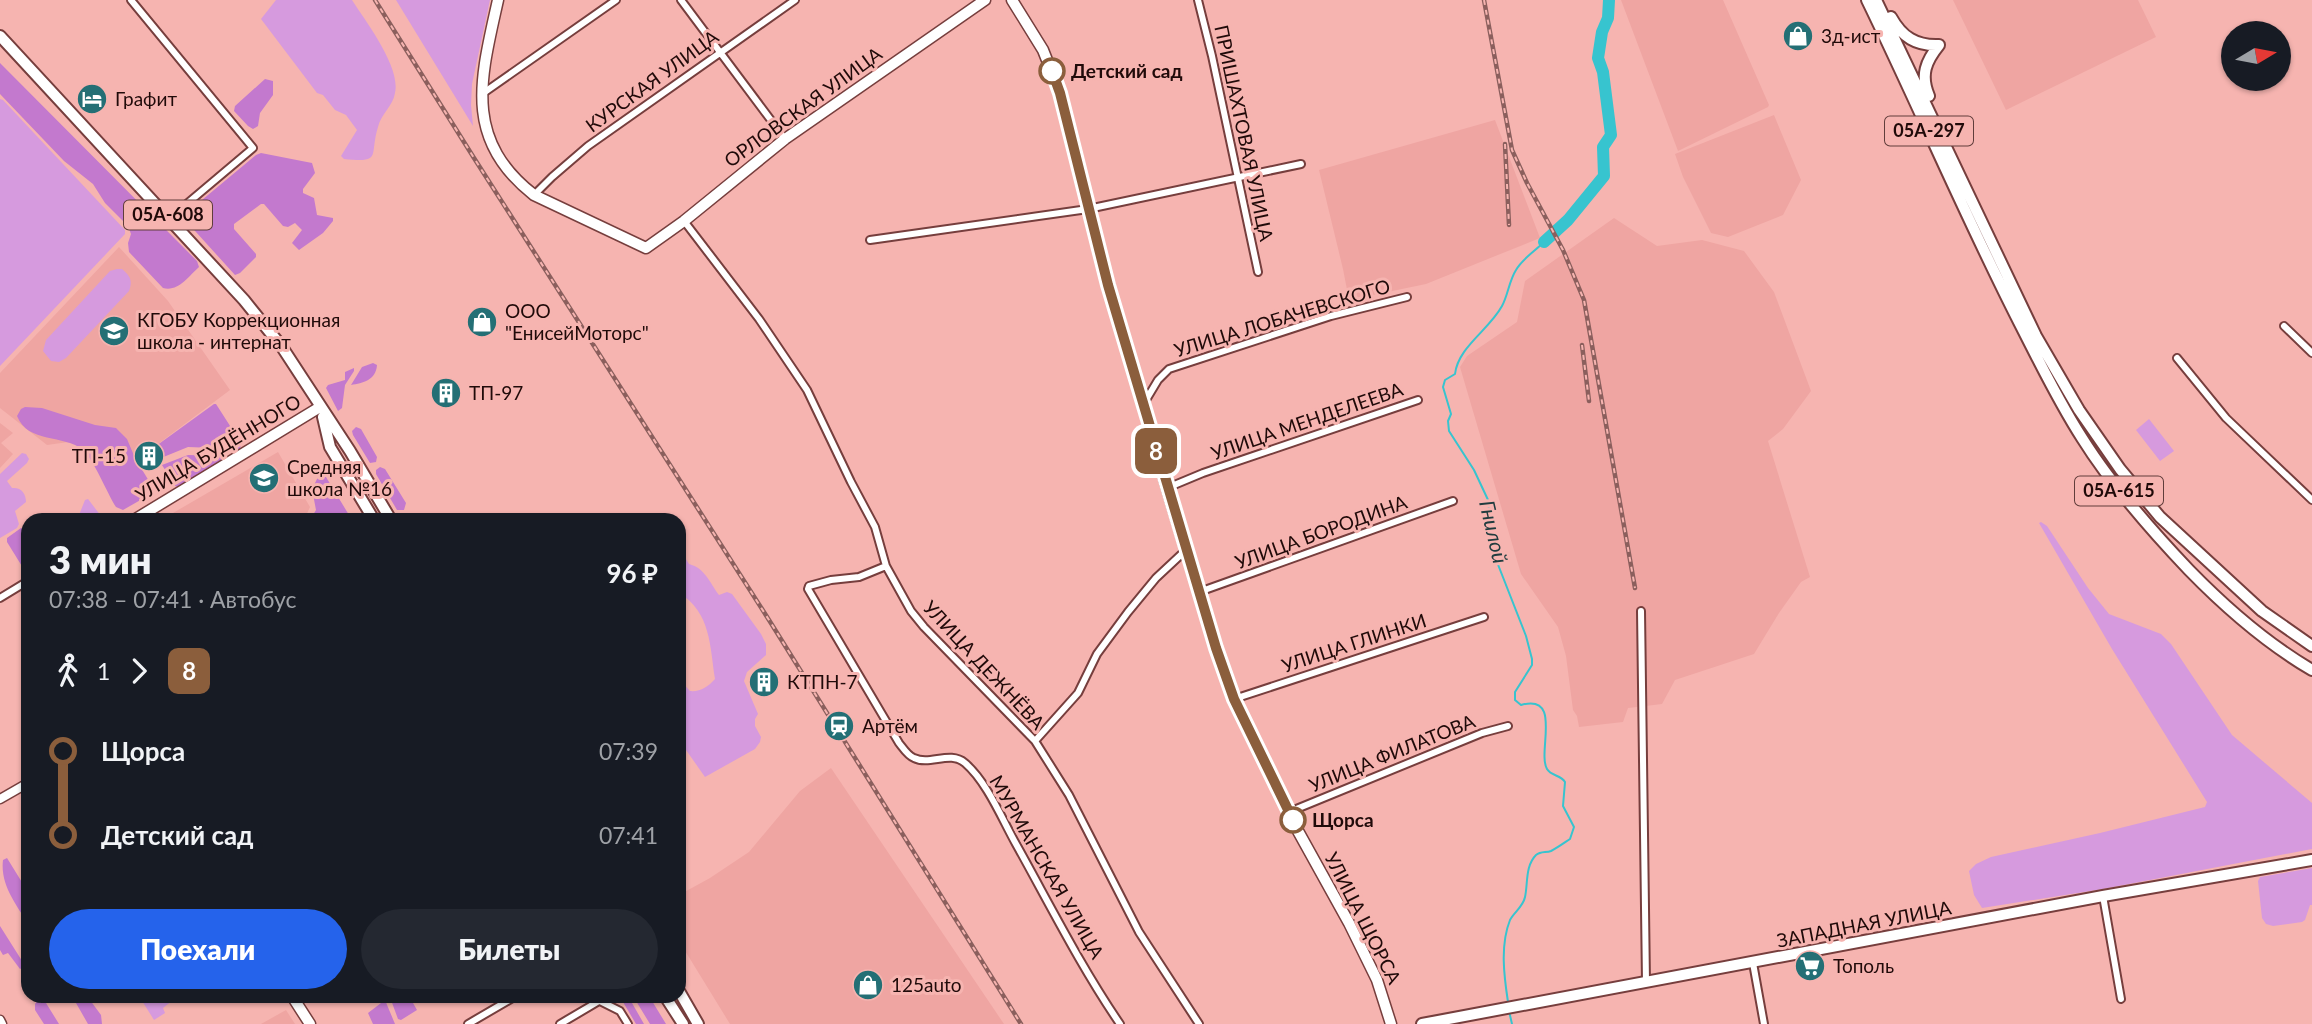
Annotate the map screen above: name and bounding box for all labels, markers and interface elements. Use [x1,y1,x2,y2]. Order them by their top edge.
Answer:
shop icon: 3д-ист [1781,19,1815,53]
north arrow [2221,21,2291,91]
map controls [2221,21,2291,91]
street label: ПРИШАХТОВАЯ УЛИЦА [1210,23,1279,243]
place label: 3д-ист [1821,24,1881,47]
street label: КУРСКАЯ УЛИЦА [581,25,723,136]
street label: ОРЛОВСКАЯ УЛИЦА [719,42,886,172]
marker: Детский сад [1039,58,1065,84]
place label: Детский сад [1071,59,1183,82]
hotel icon: Графит [75,82,109,116]
place label: Графит [115,87,177,110]
road number: 05А-297 [1885,116,1973,146]
road number: 05А-608 [124,200,212,230]
street label: УЛИЦА ЛОБАЧЕВСКОГО [1171,274,1393,361]
place label: ООО "ЕнисейМоторс" [505,299,649,344]
shop icon: ООО "ЕнисейМоторс" [465,305,499,339]
place label: КГОБУ Коррекционная школа - интернат [137,308,340,353]
school or university icon: КГОБУ Коррекционная школа - интернат [97,314,131,348]
building icon: ТП-97 [429,376,463,410]
street label: УЛИЦА МЕНДЕЛЕЕВА [1208,377,1406,464]
place label: ТП-97 [469,381,523,404]
street label: УЛИЦА БУДЁННОГО [131,389,305,506]
line badge: 8 [1133,428,1179,474]
text: 8 [1149,436,1163,465]
building icon: ТП-15 [132,439,166,473]
place label: ТП-15 [72,444,126,467]
place label: Средняя школа №16 [287,455,392,500]
school or university icon: Средняя школа №16 [247,461,281,495]
road number: 05А-615 [2075,476,2163,505]
street label: УЛИЦА БОРОДИНА [1232,490,1410,573]
water label: Гнилой [1475,498,1514,566]
text: 3 мин [49,536,152,582]
text: 96 ₽ [606,557,658,589]
text: 07:38 – 07:41 · Автобус [49,585,297,613]
street label: УЛИЦА ДЕЖНЁВА [919,596,1050,734]
street label: УЛИЦА ГЛИНКИ [1279,608,1429,677]
icon: walk [49,652,87,690]
icon: forward [120,652,158,690]
text: 8 [182,656,196,685]
text: 1 [97,657,110,685]
building icon: КТПН-7 [747,665,781,699]
place label: КТПН-7 [787,670,858,693]
station icon: Артём [822,709,856,743]
street label: УЛИЦА ФИЛАТОВА [1305,709,1478,796]
place label: Артём [862,714,918,737]
text: Щорса [101,735,185,767]
text: 07:39 [599,737,658,765]
street label: МУРМАНСКАЯ УЛИЦА [985,771,1110,963]
marker: Щорса [1280,807,1306,833]
place label: Щорса [1312,808,1374,831]
text: Детский сад [101,819,254,851]
text: 07:41 [599,821,658,849]
street label: УЛИЦА ЩОРСА [1320,848,1407,988]
street label: ЗАПАДНАЯ УЛИЦА [1775,895,1953,952]
button: Поехали [49,909,347,989]
button: Билеты [361,909,658,989]
supermarket icon: Тополь [1793,949,1827,983]
place label: Тополь [1833,954,1894,977]
shop icon: 125auto [851,968,885,1002]
place label: 125auto [891,973,962,996]

